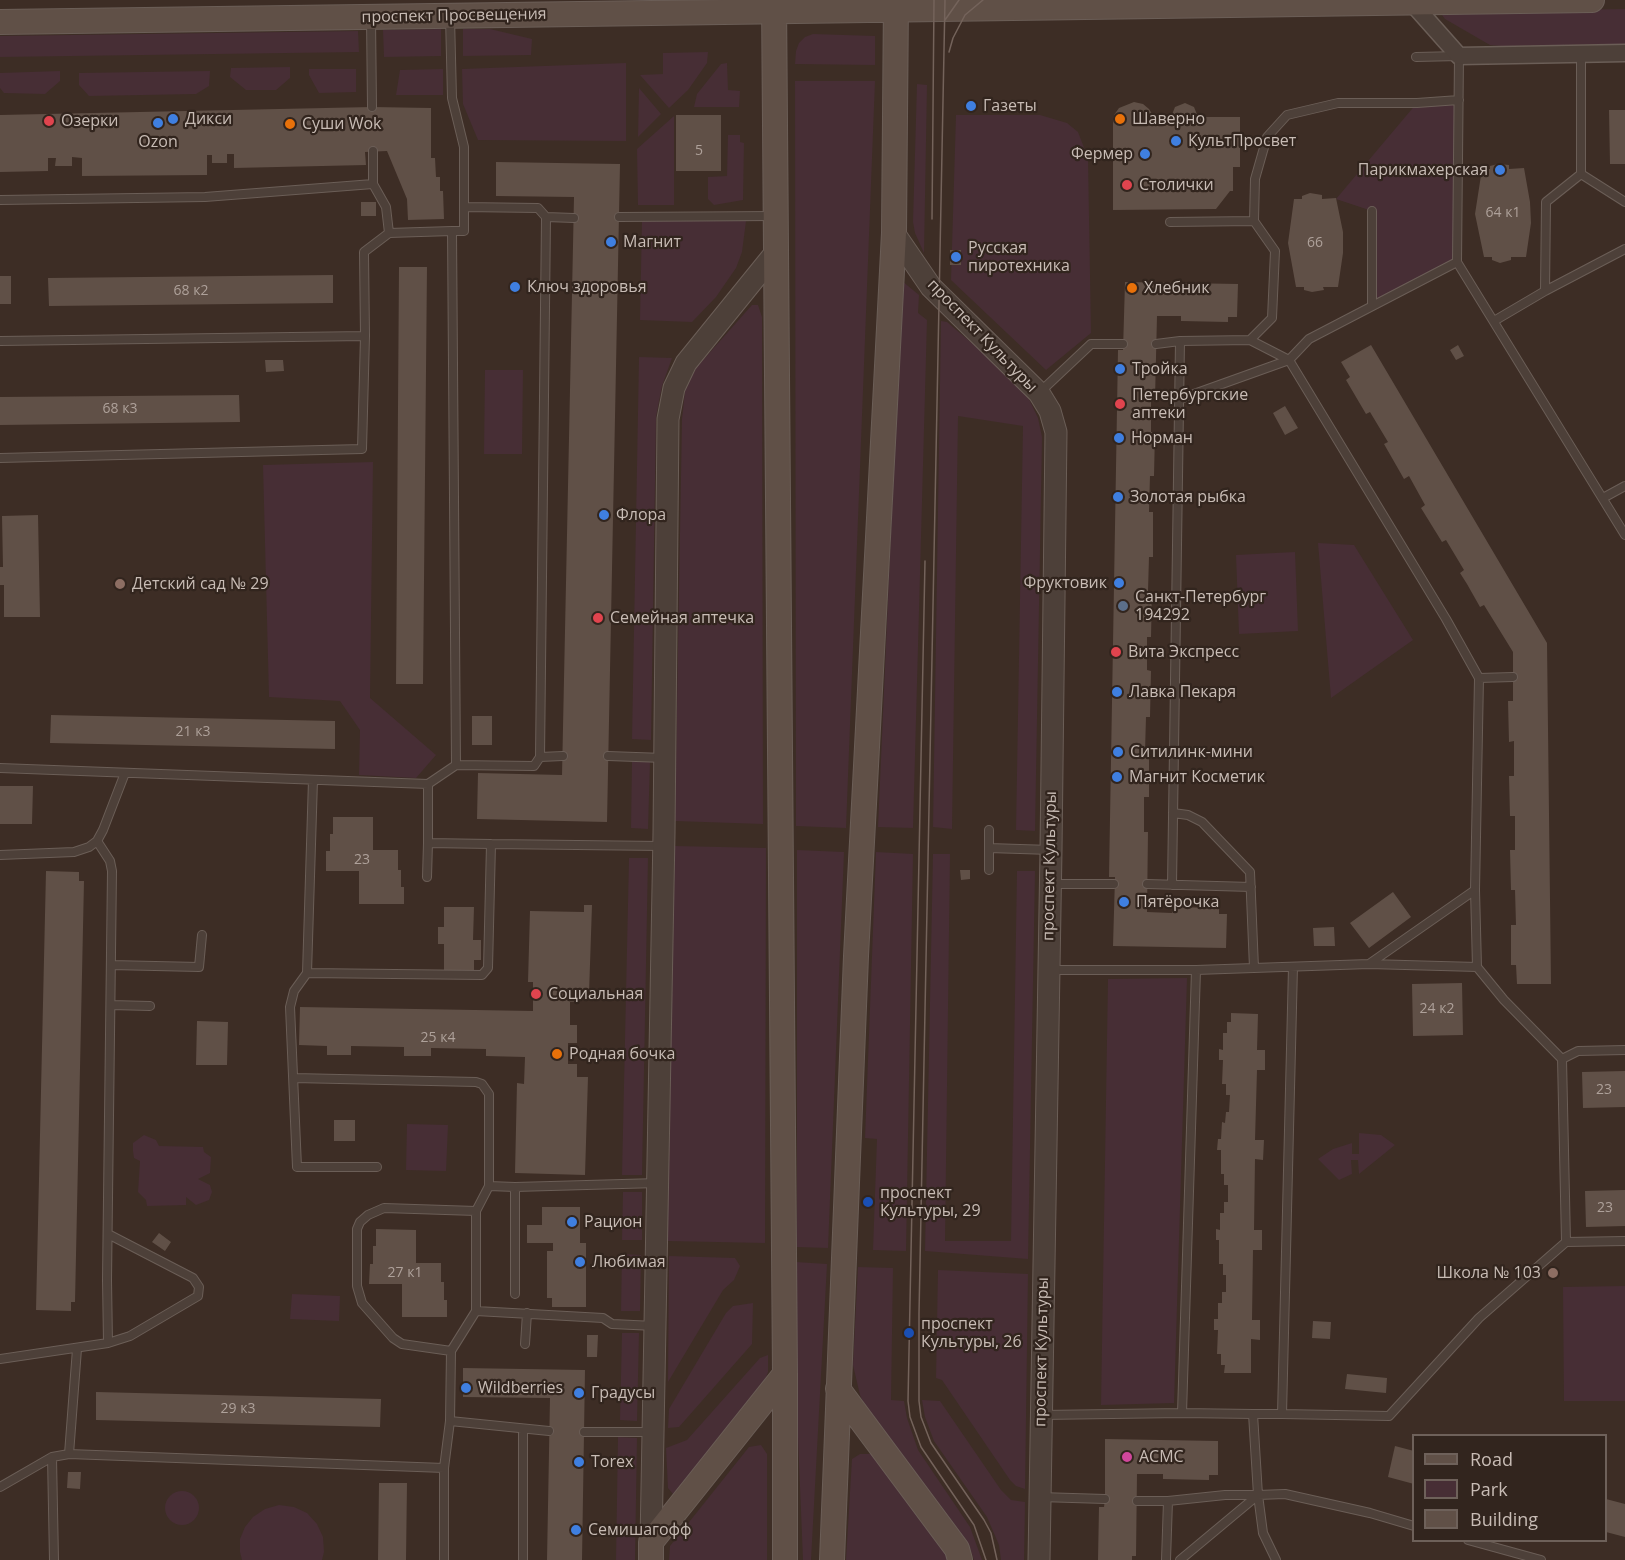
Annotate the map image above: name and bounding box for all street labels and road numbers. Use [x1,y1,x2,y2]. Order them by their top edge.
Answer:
street label: проспект Просвещения [361,5,547,27]
street label: проспект Культуры [923,275,1041,397]
street label: проспект Культуры [1039,791,1061,941]
street label: проспект Культуры [1031,1277,1053,1427]

